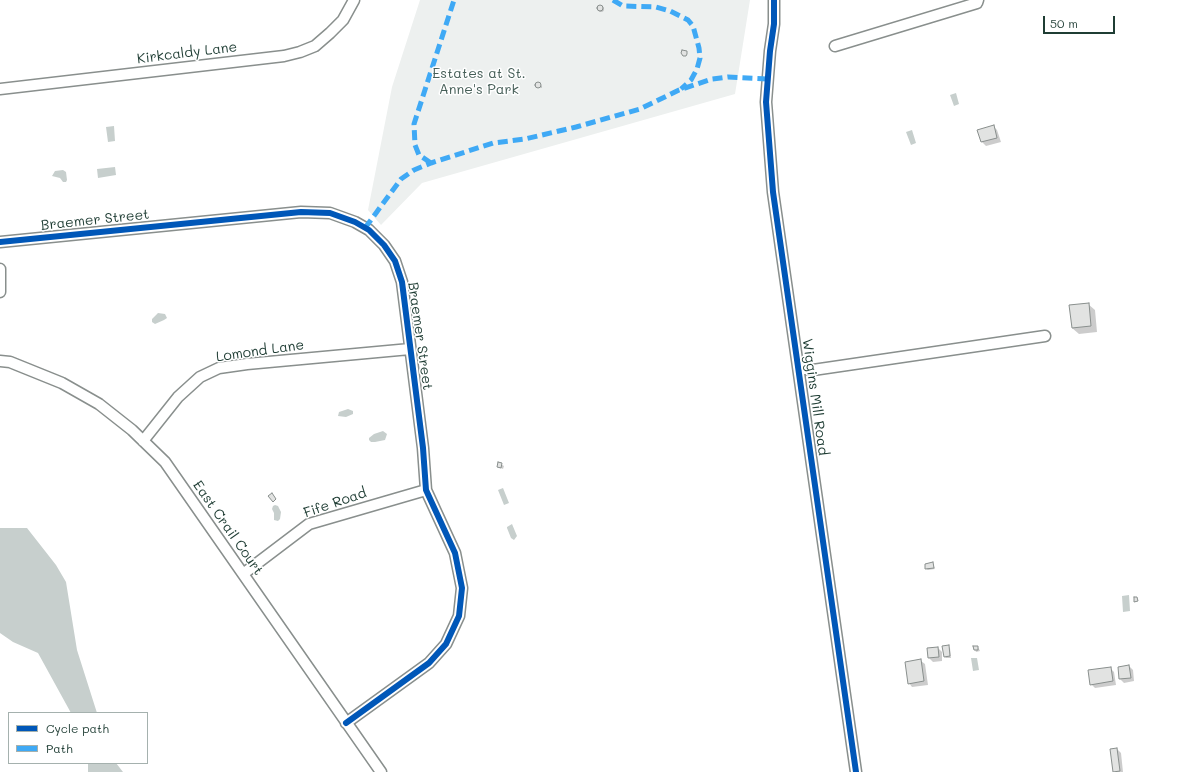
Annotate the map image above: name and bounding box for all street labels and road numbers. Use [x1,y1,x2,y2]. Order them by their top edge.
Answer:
street label: Kirkcaldy Lane [136,39,238,67]
street label: Braemer Street [40,206,150,234]
street label: Braemer Street [404,281,436,391]
street label: Lomond Lane [215,337,305,365]
street label: Wiggins Mill Road [798,337,832,457]
street label: East Crail Court [189,478,267,578]
street label: Fife Road [301,484,369,522]

